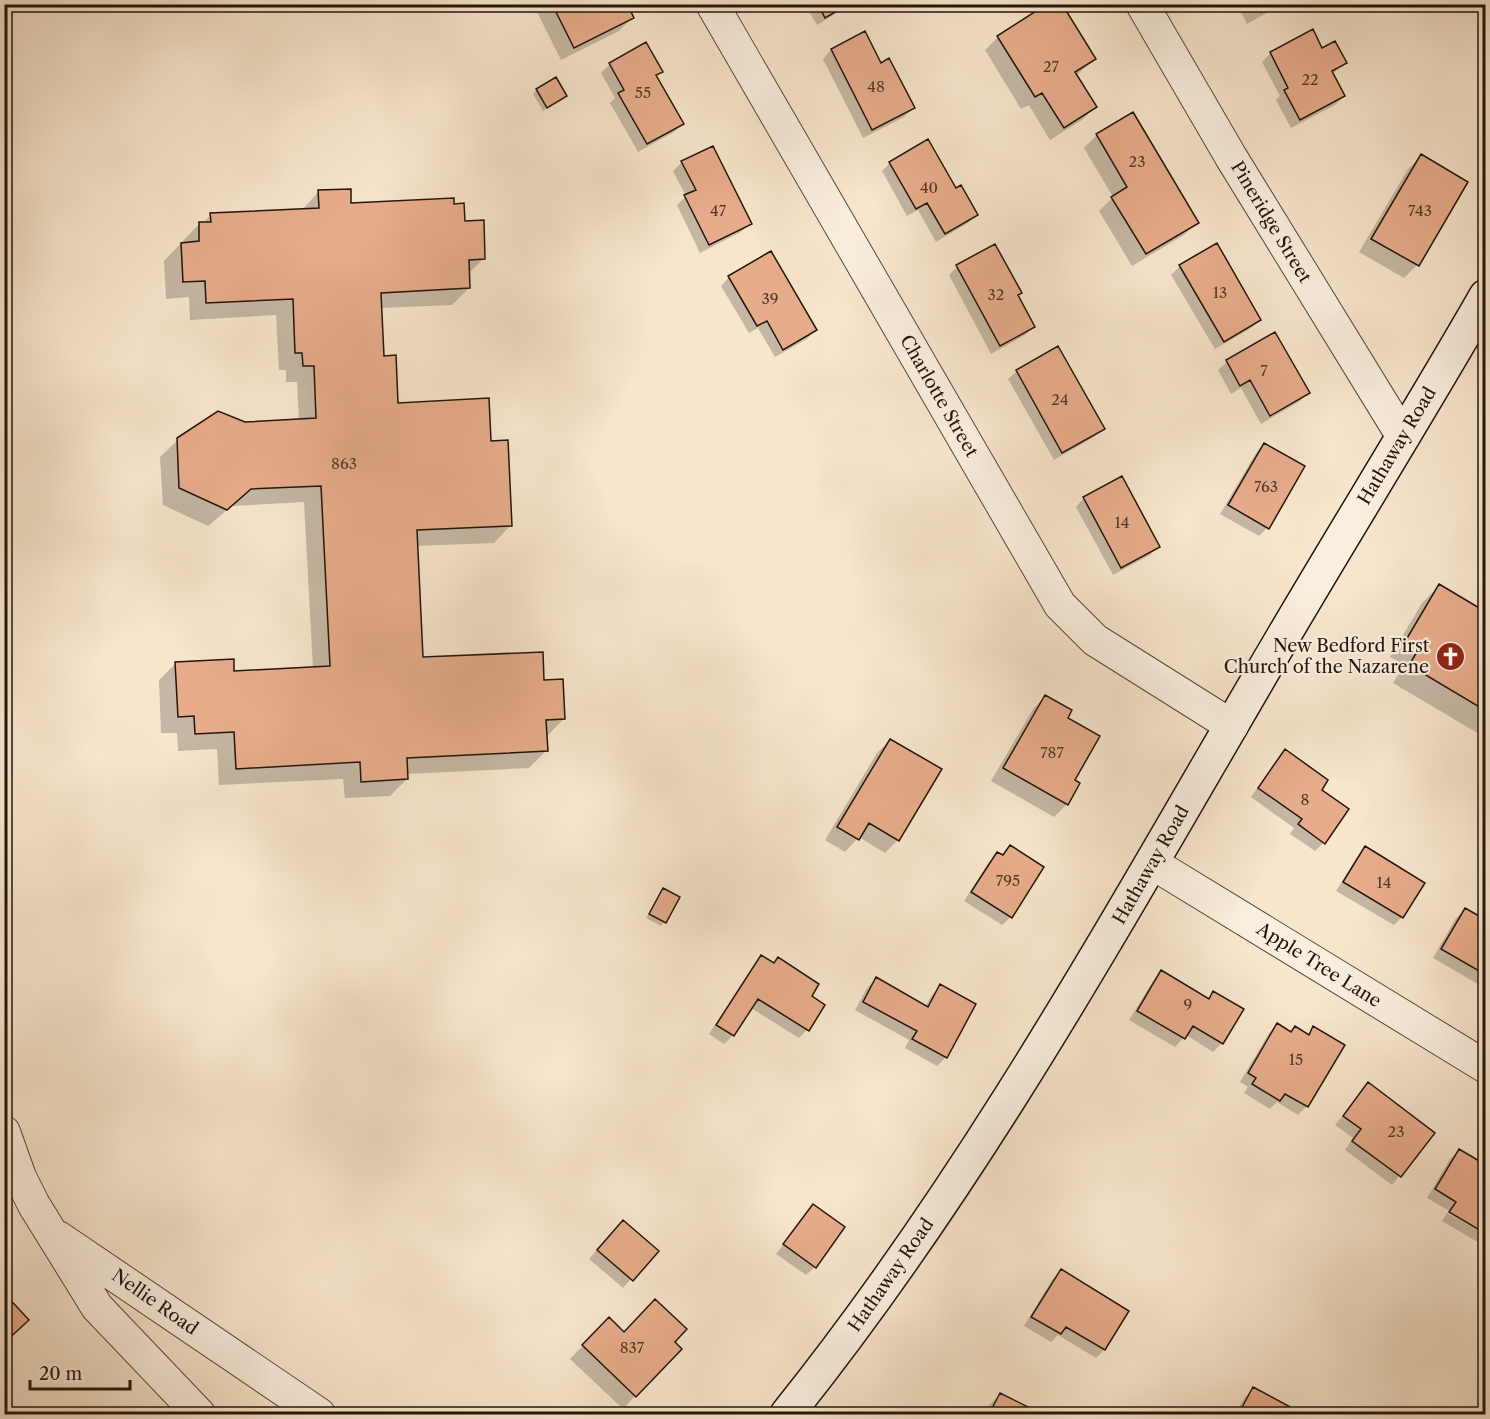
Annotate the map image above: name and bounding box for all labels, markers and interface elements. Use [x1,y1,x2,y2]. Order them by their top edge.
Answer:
house number: 27 [1043,57,1060,76]
house number: 22 [1301,70,1319,89]
house number: 48 [867,77,885,96]
house number: 55 [635,83,651,102]
house number: 23 [1129,152,1145,171]
street label: Pineridge Street [1226,157,1316,287]
house number: 40 [920,178,938,197]
house number: 47 [710,201,727,220]
house number: 743 [1408,201,1432,220]
house number: 13 [1213,283,1227,302]
house number: 32 [988,285,1004,304]
house number: 39 [761,289,779,308]
street label: Charlotte Street [895,331,983,461]
house number: 7 [1260,361,1268,380]
street label: Hathaway Road [1353,383,1441,509]
house number: 24 [1051,390,1069,409]
house number: 863 [331,454,357,473]
house number: 763 [1254,477,1278,496]
house number: 14 [1115,513,1129,532]
place label: New Bedford First Church of the Nazarene [1224,635,1430,678]
church icon: New Bedford First Church of the Nazarene [1434,640,1466,672]
house number: 787 [1040,743,1064,762]
house number: 8 [1301,790,1310,809]
street label: Hathaway Road [1108,802,1194,928]
house number: 795 [996,871,1020,890]
house number: 14 [1377,873,1391,892]
street label: Apple Tree Lane [1252,917,1385,1012]
house number: 9 [1184,995,1192,1014]
house number: 15 [1289,1050,1303,1069]
house number: 23 [1388,1122,1404,1141]
street label: Hathaway Road [844,1214,938,1336]
street label: Nellie Road [108,1264,202,1340]
house number: 837 [620,1338,645,1357]
scale bar [30,1353,130,1391]
text: 20 m [39,1363,83,1385]

